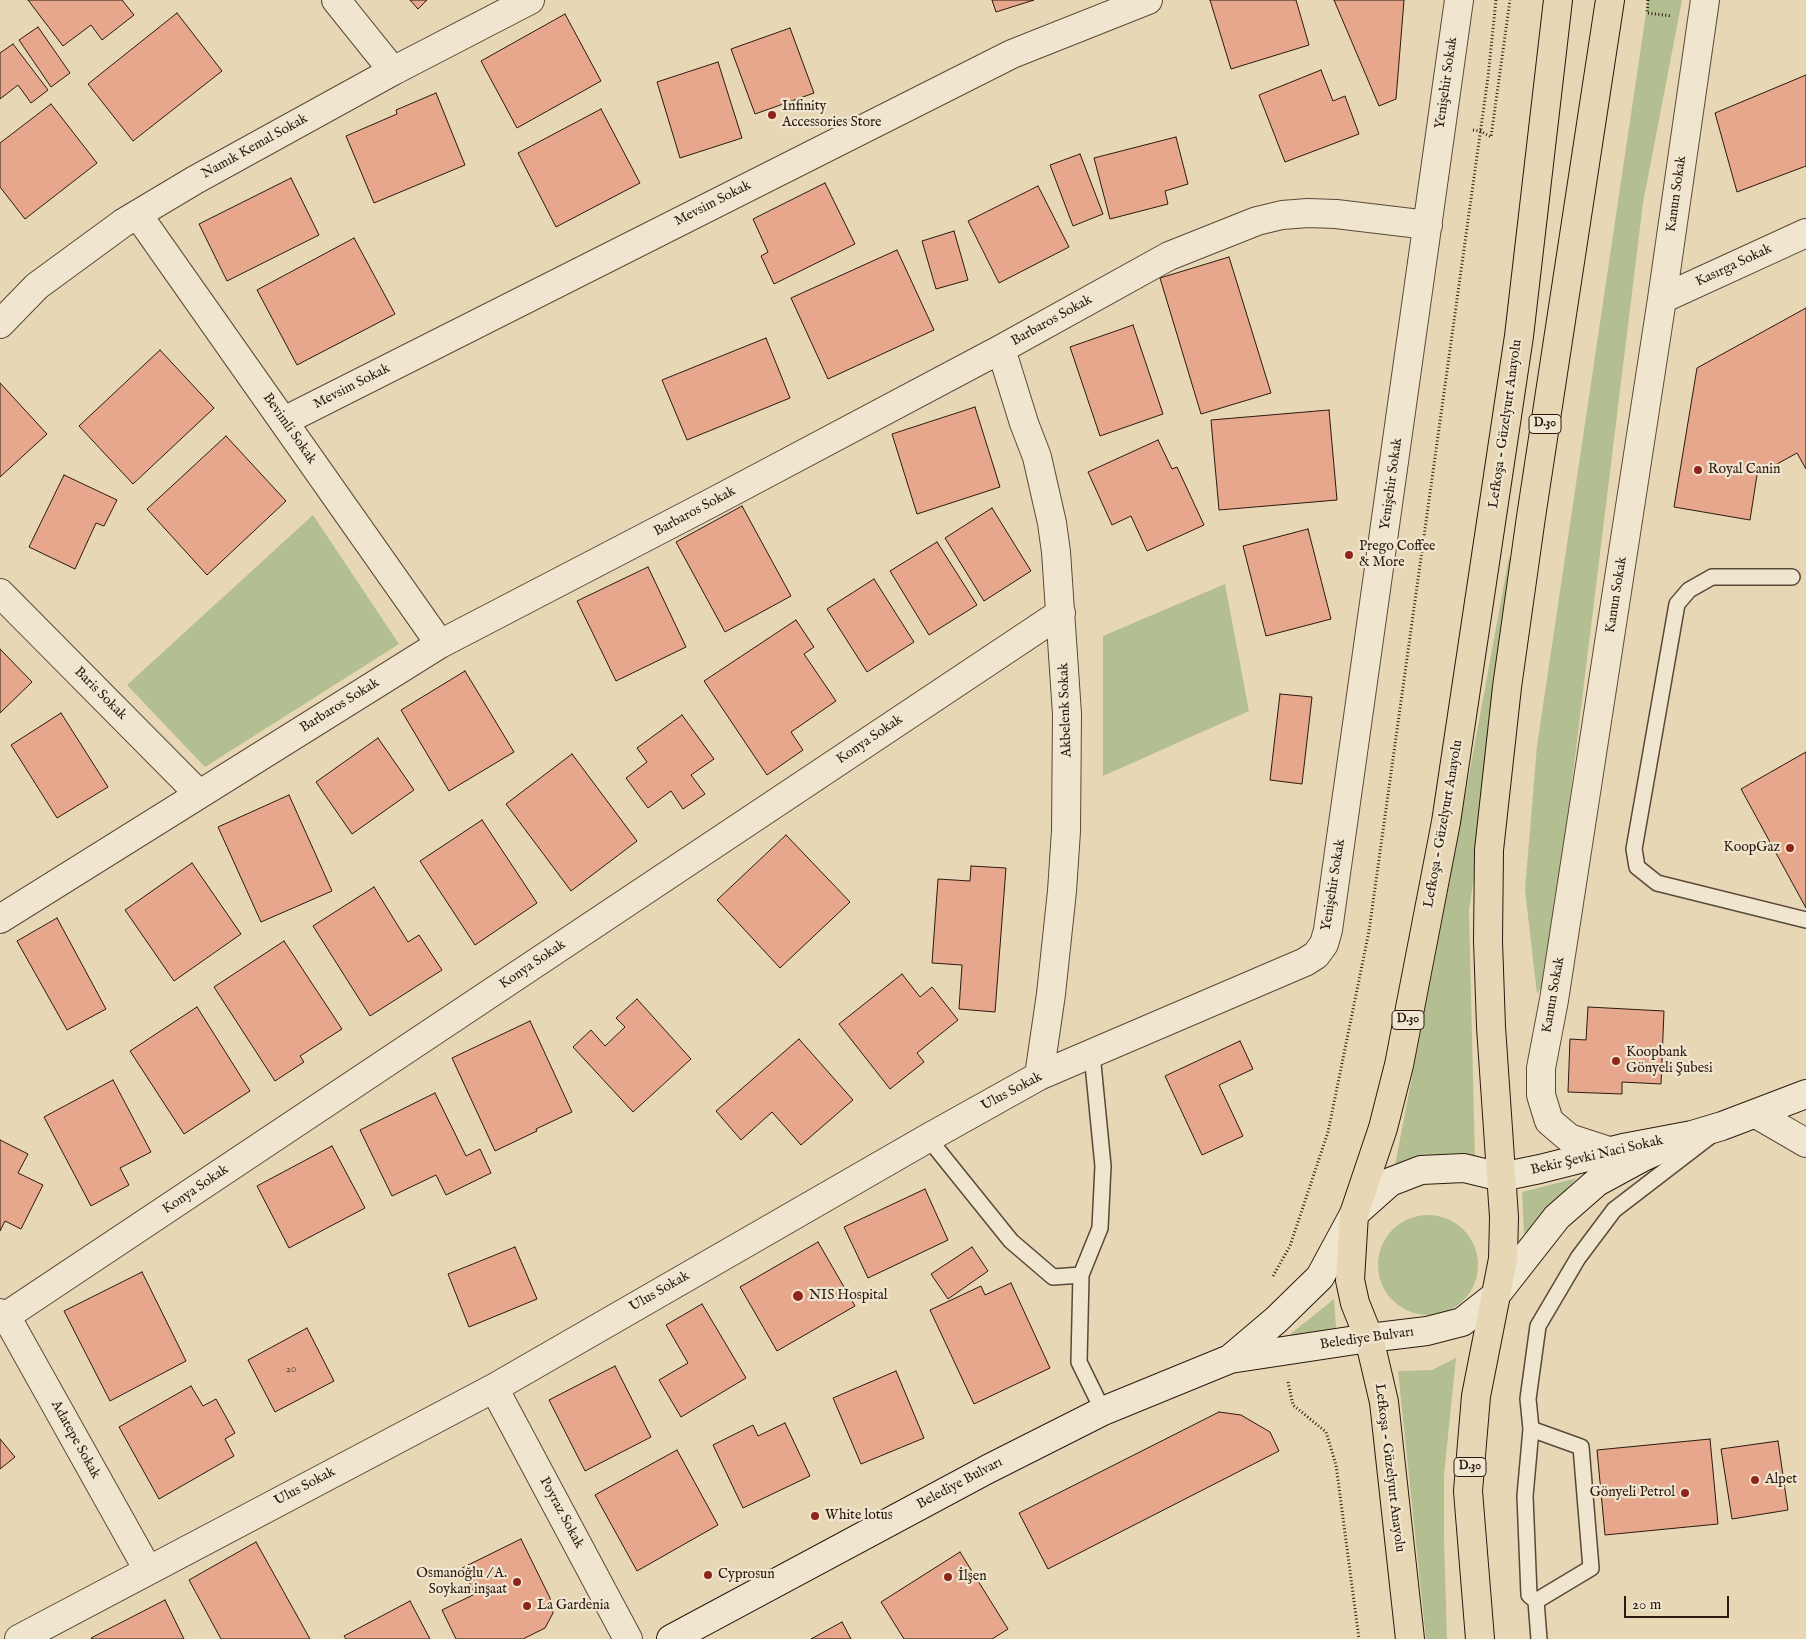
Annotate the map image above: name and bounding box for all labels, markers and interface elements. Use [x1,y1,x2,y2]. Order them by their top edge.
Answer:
street label: Yenişehir Sokak [1432,36,1462,130]
place label: Infinity Accessories Store [782,99,881,132]
marker: Infinity Accessories Store [766,109,778,121]
street label: Namık Kemal Sokak [199,111,311,183]
street label: Kanun Sokak [1663,155,1691,233]
street label: Mevsim Sokak [672,177,754,231]
street label: Kasırga Sokak [1693,241,1775,291]
street label: Barbaros Sokak [1008,292,1096,350]
street label: Lefkoşa - Güzelyurt Anayolu [1486,339,1526,509]
street label: Mevsim Sokak [311,360,393,414]
street label: Bevimli Sokak [258,390,320,468]
road number: D.30 [1529,414,1561,434]
street label: Yenişehir Sokak [1377,437,1407,531]
place label: Royal Canin [1708,462,1780,478]
marker: Royal Canin [1692,464,1704,476]
street label: Barbaros Sokak [651,483,739,541]
place label: Prego Coffee & More [1359,539,1436,572]
marker: Prego Coffee & More [1343,549,1355,561]
street label: Kanun Sokak [1603,556,1631,634]
street label: Akbelenk Sokak [1056,662,1076,758]
street label: Baris Sokak [70,664,130,724]
street label: Barbaros Sokak [297,675,383,737]
street label: Konya Sokak [834,712,906,768]
street label: Lefkoşa - Güzelyurt Anayolu [1421,739,1467,909]
street label: Yenişehir Sokak [1318,838,1350,932]
place label: KoopGaz [1724,840,1780,856]
marker: KoopGaz [1784,842,1796,854]
street label: Konya Sokak [497,937,569,993]
street label: Kanun Sokak [1539,956,1569,1034]
road number: D.30 [1392,1010,1424,1030]
place label: Koopbank Gönyeli Şubesi [1626,1045,1713,1078]
marker: Koopbank Gönyeli Şubesi [1610,1055,1622,1067]
street label: Ulus Sokak [979,1069,1045,1115]
street label: Bekir Şevki Naci Sokak [1529,1133,1665,1179]
street label: Konya Sokak [160,1162,232,1218]
street label: Ulus Sokak [627,1268,693,1316]
place label: NIS Hospital [809,1288,888,1304]
marker: NIS Hospital [791,1289,805,1303]
street label: Belediye Bulvarı [1319,1324,1415,1354]
house number: 20 [286,1363,296,1377]
street label: Lefkoşa - Güzelyurt Anayolu [1370,1383,1408,1553]
street label: Adatepe Sokak [47,1398,103,1482]
street label: Belediye Bulvarı [914,1454,1006,1514]
road number: D.30 [1454,1458,1486,1476]
street label: Ulus Sokak [272,1464,338,1510]
place label: Alpet [1765,1472,1797,1488]
street label: Poyraz Sokak [535,1474,587,1552]
marker: Alpet [1749,1474,1761,1486]
place label: Gönyeli Petrol [1590,1485,1675,1501]
marker: Gönyeli Petrol [1679,1487,1691,1499]
place label: White lotus [825,1508,893,1524]
marker: White lotus [809,1510,821,1522]
place label: Osmanoğlu / A. Soykan inşaat [416,1566,507,1598]
place label: Cyprosun [718,1567,775,1583]
marker: Cyprosun [702,1569,714,1581]
place label: İlşen [958,1569,987,1585]
marker: İlşen [942,1571,954,1583]
marker: Osmanoğlu / A. Soykan inşaat [511,1576,523,1588]
scale bar [1626,1586,1731,1618]
text: 20 m [1632,1595,1661,1614]
place label: La Gardenia [537,1598,610,1614]
marker: La Gardenia [521,1600,533,1612]

